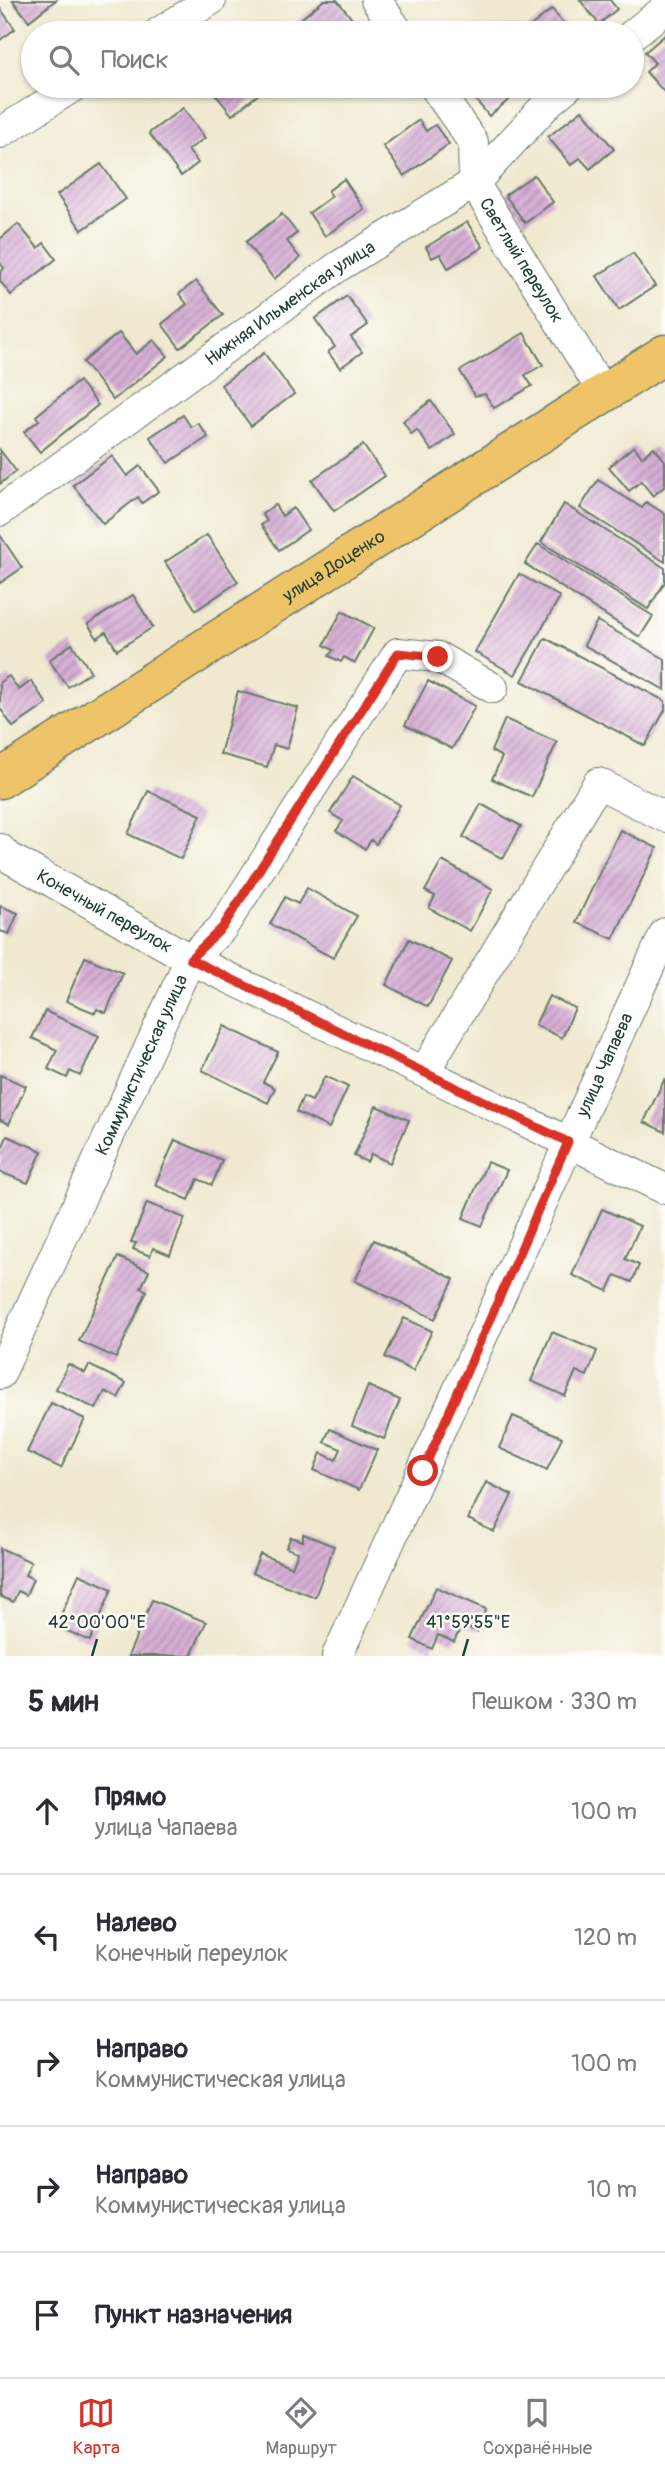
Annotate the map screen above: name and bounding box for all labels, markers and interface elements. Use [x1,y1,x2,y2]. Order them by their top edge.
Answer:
search box [21,21,644,98]
icon: search [45,41,83,79]
text: Поиск [101,44,169,76]
street label: Светлый переулок [474,194,568,327]
street label: Нижняя Ильменская улица [201,236,380,371]
street label: улица Доценко [277,525,390,608]
route end [422,641,453,672]
street label: Конечный переулок [33,864,176,959]
street label: Коммунистическая улица [91,971,193,1159]
street label: улица Чапаева [571,1009,638,1121]
route start [407,1455,438,1486]
text: 42°00'00"E [48,1611,146,1634]
text: 41°59'55"E [426,1611,510,1634]
text: 5 мин [28,1683,99,1720]
text: Пешком · 330 m [472,1687,637,1716]
text: Прямо [95,1781,166,1813]
icon: ahead [28,1792,66,1830]
text: 100 m [571,1797,637,1826]
text: улица Чапаева [95,1813,238,1842]
text: Налево [95,1907,177,1939]
icon: left [28,1918,66,1956]
text: 120 m [574,1923,637,1952]
text: Конечный переулок [95,1939,289,1968]
text: Направо [95,2033,188,2065]
icon: right [28,2044,66,2082]
text: 100 m [571,2049,637,2078]
text: Коммунистическая улица [95,2065,346,2094]
text: Направо [95,2159,188,2191]
icon: right [28,2170,66,2208]
text: 10 m [587,2175,637,2204]
text: Коммунистическая улица [95,2191,346,2220]
icon: arrive [28,2296,66,2334]
text: Пункт назначения [95,2299,292,2331]
tab: Карта [73,2394,120,2460]
tab: Маршрут [266,2394,337,2460]
tab: Сохранённые [483,2394,592,2460]

